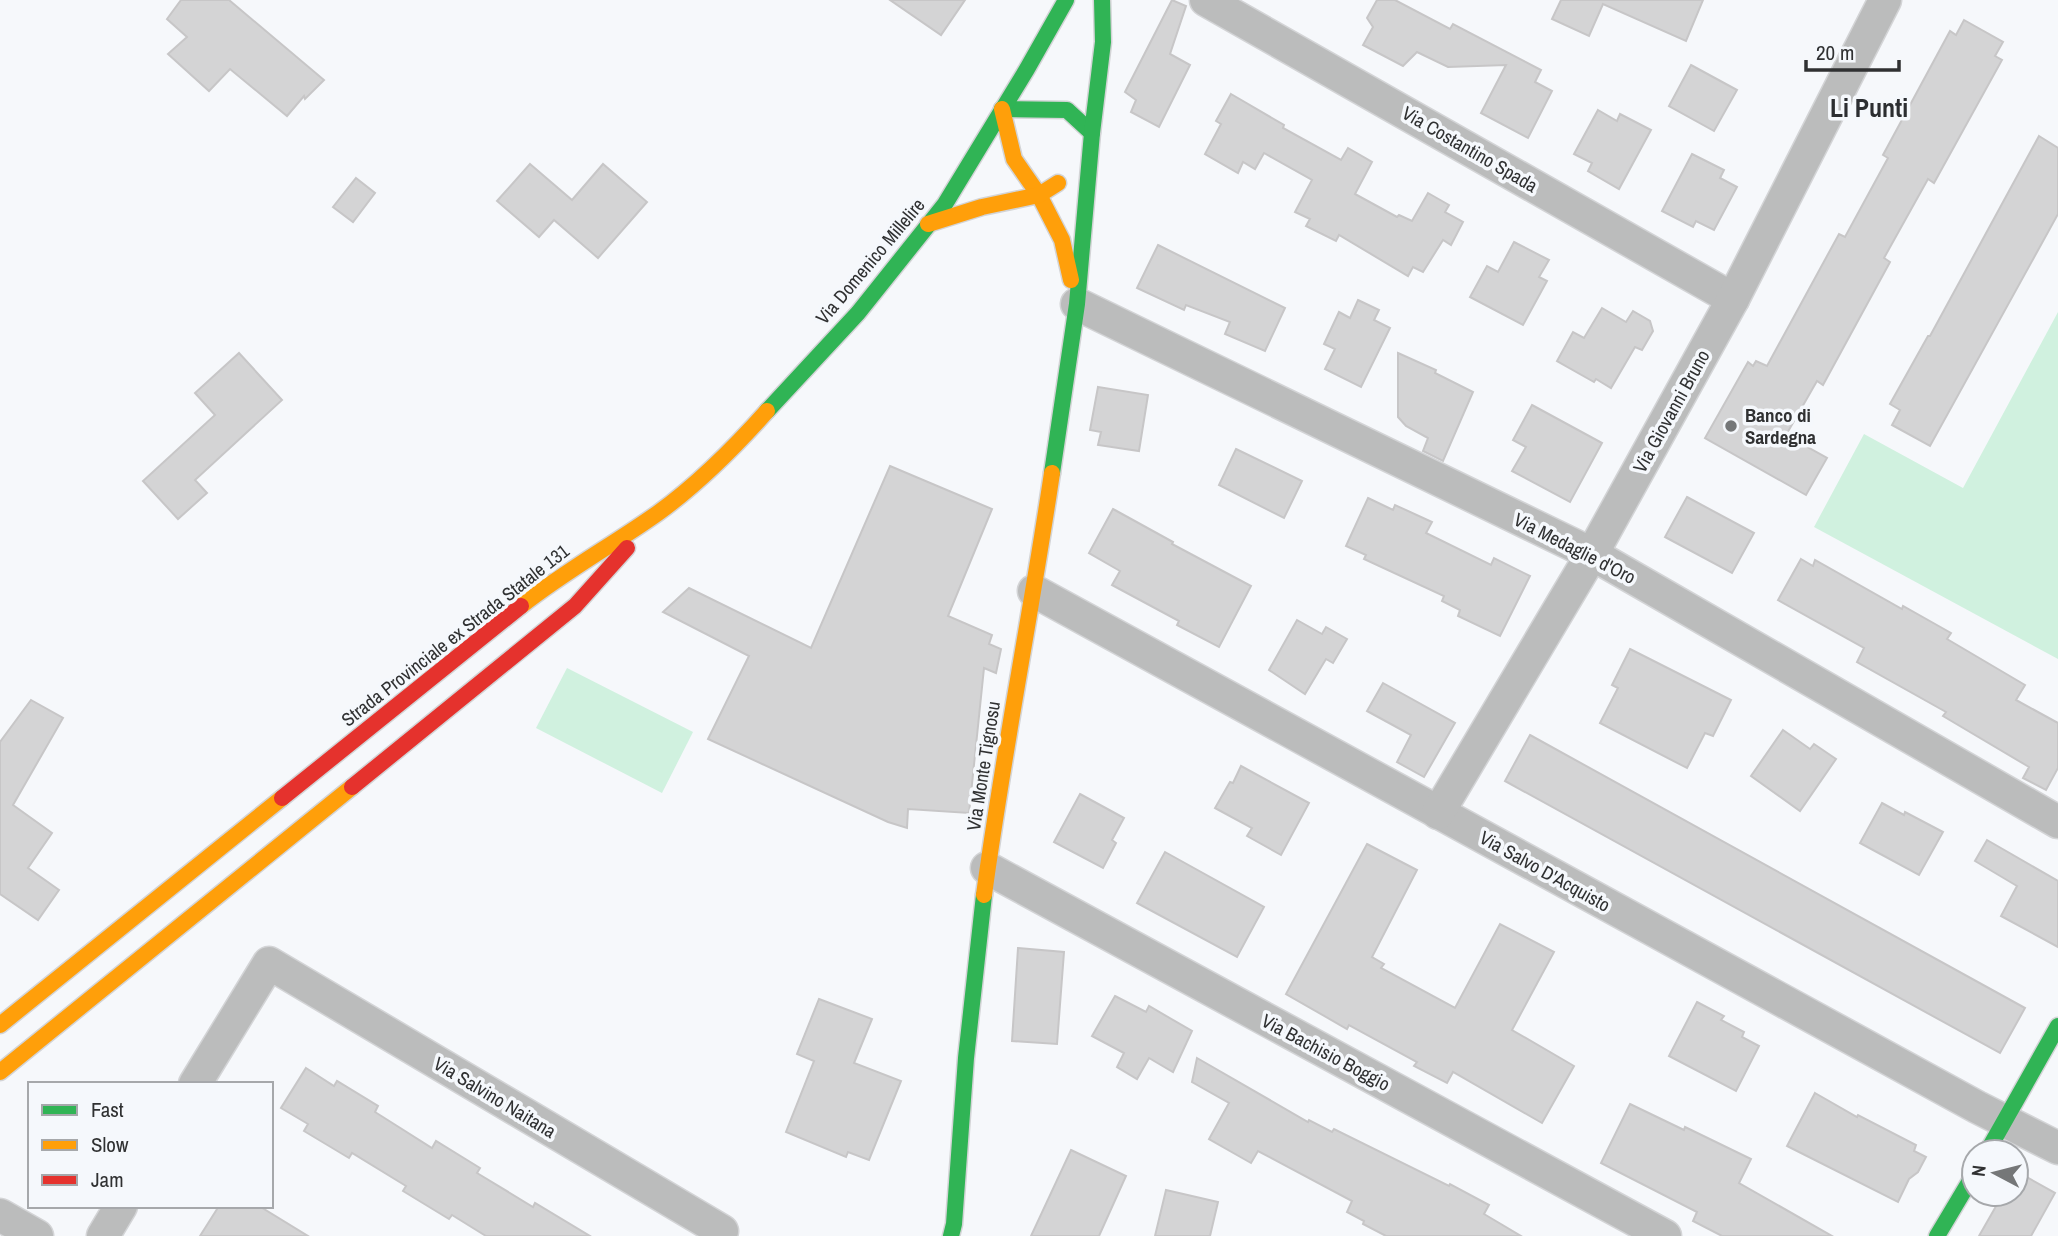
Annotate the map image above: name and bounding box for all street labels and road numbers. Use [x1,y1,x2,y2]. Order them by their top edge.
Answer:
street label: Via Costantino Spada [1398,100,1543,198]
street label: Via Domenico Millelire [809,192,931,330]
street label: Via Giovanni Bruno [1627,345,1715,477]
street label: Via Medaglie d'Oro [1510,506,1640,590]
street label: Strada Provinciale ex Strada Statale 131 [336,538,575,732]
street label: Via Monte Tignosu [960,699,1006,833]
street label: Via Salvo D'Acquisto [1475,824,1615,918]
street label: Via Bachisio Boggio [1257,1007,1395,1097]
street label: Via Salvino Naitana [429,1050,561,1144]

